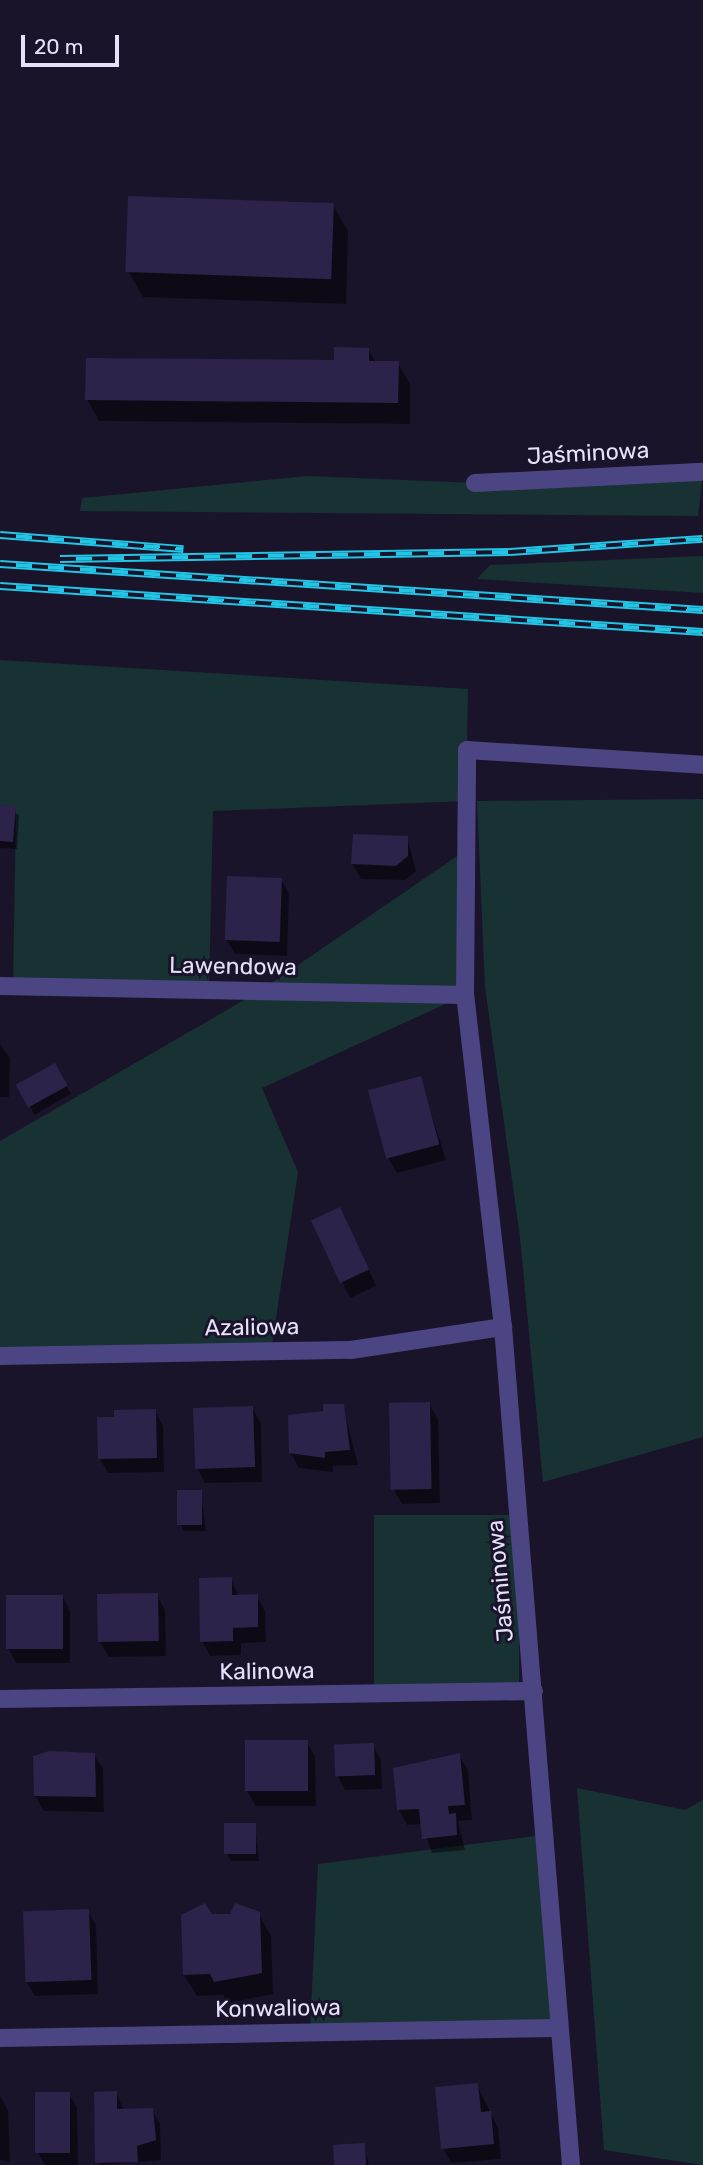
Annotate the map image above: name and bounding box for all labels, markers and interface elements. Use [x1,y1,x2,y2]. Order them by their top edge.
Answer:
scale bar [24,21,122,65]
text: 20 m [34,34,83,59]
street label: Jaśminowa [526,436,650,470]
street label: Lawendowa [169,951,297,981]
street label: Azaliowa [204,1312,300,1342]
street label: Jaśminowa [481,1519,519,1643]
street label: Kalinowa [219,1656,315,1686]
street label: Konwaliowa [215,1993,341,2023]

